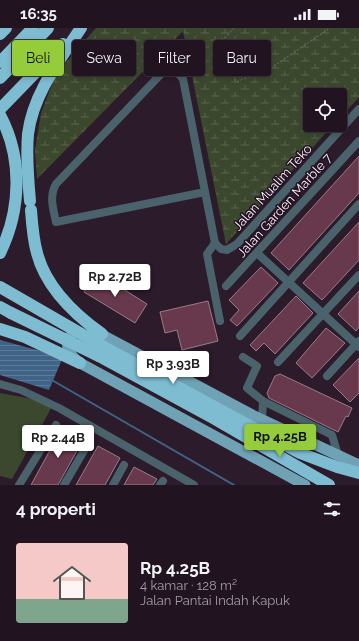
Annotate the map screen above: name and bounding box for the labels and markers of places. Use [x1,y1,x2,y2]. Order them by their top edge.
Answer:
pin: Rp 2.72B [74,264,156,298]
pin: Rp 3.93B [132,351,214,385]
pin: Rp 4.25B [239,424,321,458]
pin: Rp 2.44B [17,425,99,459]

